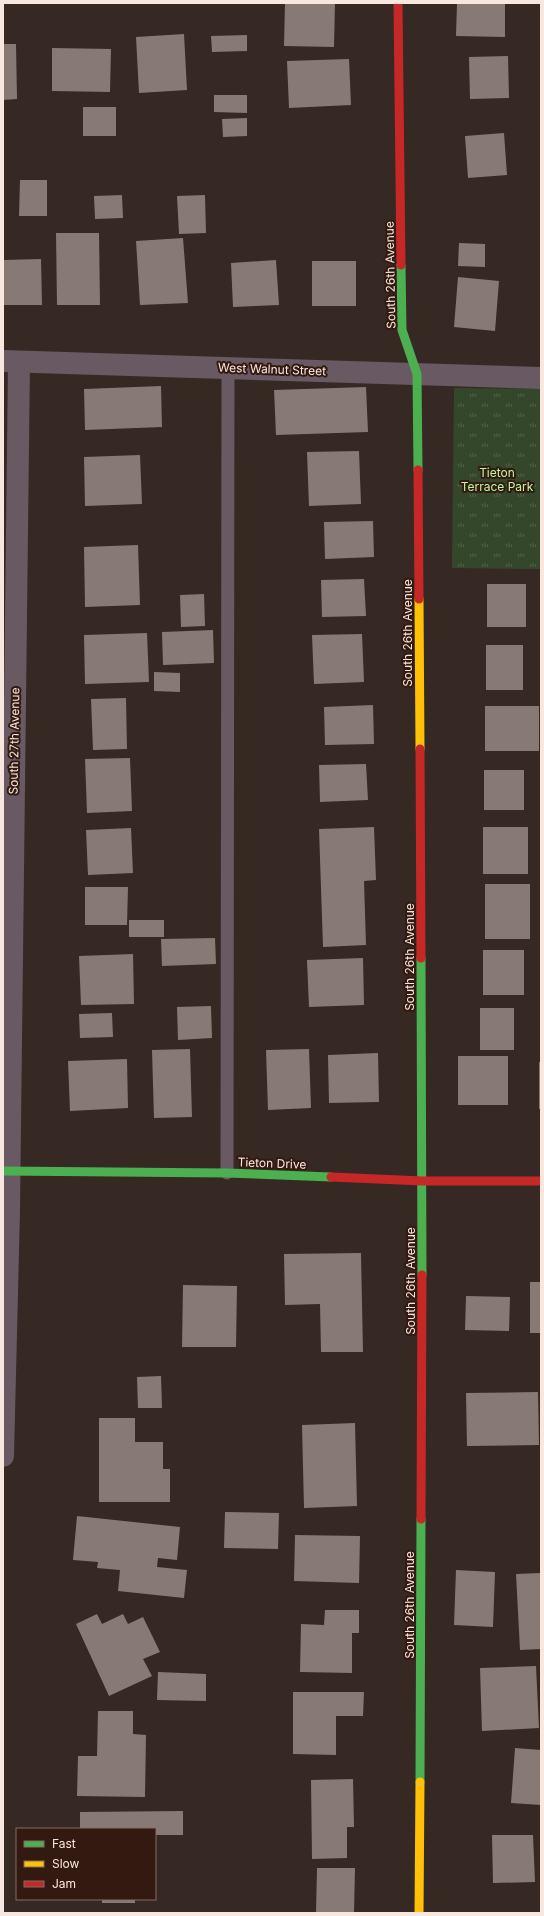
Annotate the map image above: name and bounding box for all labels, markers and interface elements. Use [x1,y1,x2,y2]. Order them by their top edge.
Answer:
street label: South 26th Avenue [382,221,398,329]
street label: West Walnut Street [218,360,326,378]
park label: Tieton Terrace Park [461,465,534,494]
street label: South 26th Avenue [400,579,415,687]
street label: South 27th Avenue [6,687,22,795]
street label: South 26th Avenue [402,903,417,1011]
street label: Tieton Drive [237,1154,307,1172]
street label: South 26th Avenue [403,1227,418,1335]
street label: South 26th Avenue [402,1551,417,1659]
legend [16,1828,156,1900]
text: Fast [52,1836,76,1851]
text: Slow [52,1856,80,1871]
text: Jam [52,1876,76,1891]

